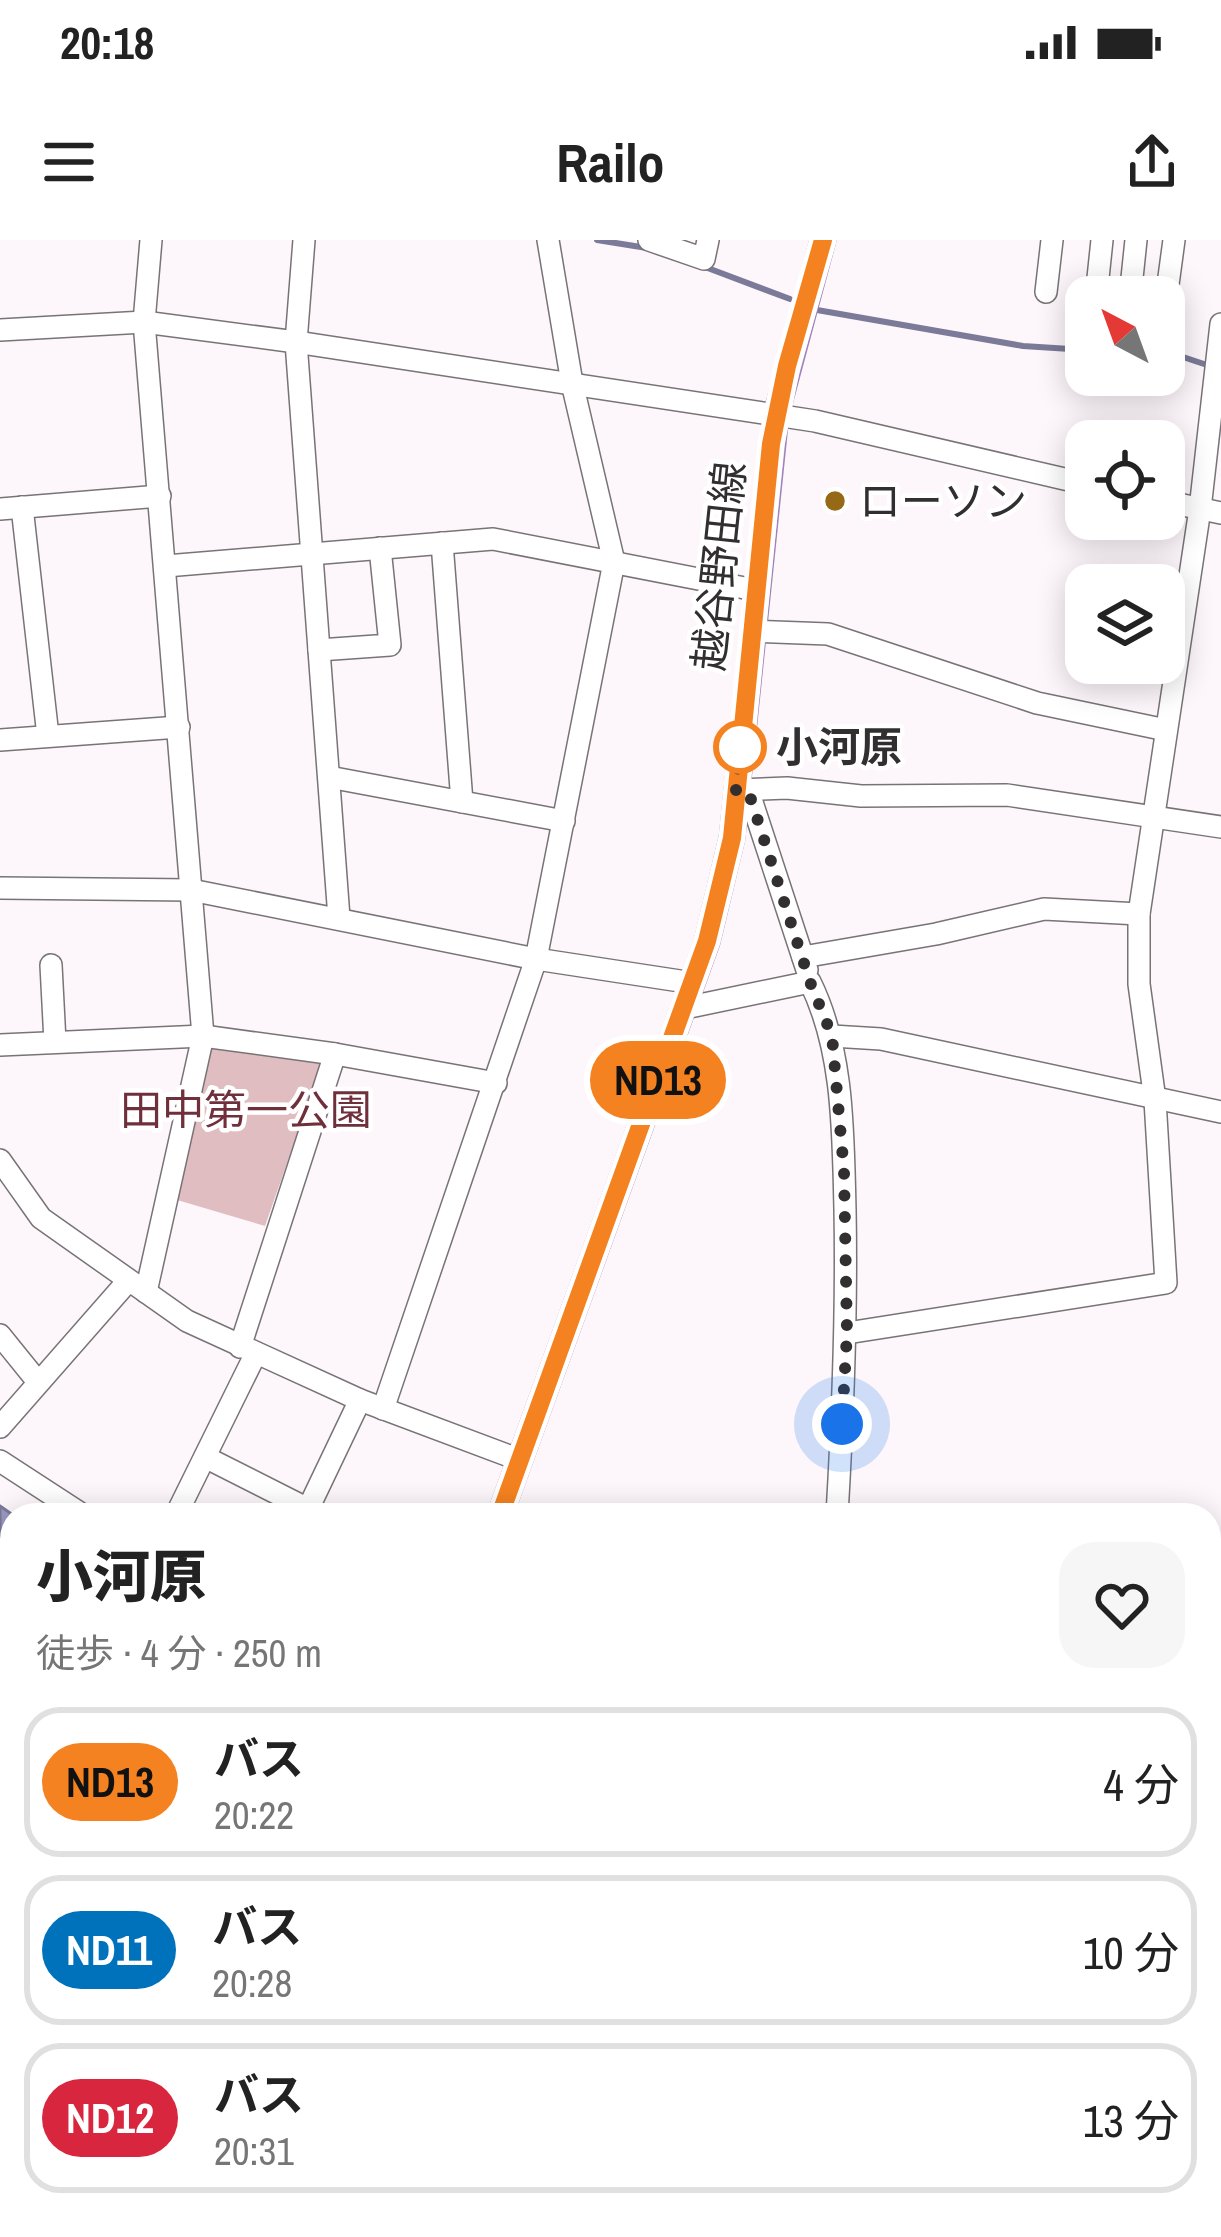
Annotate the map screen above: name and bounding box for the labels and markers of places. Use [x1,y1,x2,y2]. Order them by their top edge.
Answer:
place label: ローソン [859,473,1027,529]
marker: ローソン [822,488,848,514]
place label: 小河原 [776,719,902,775]
marker: 小河原 [715,722,765,772]

